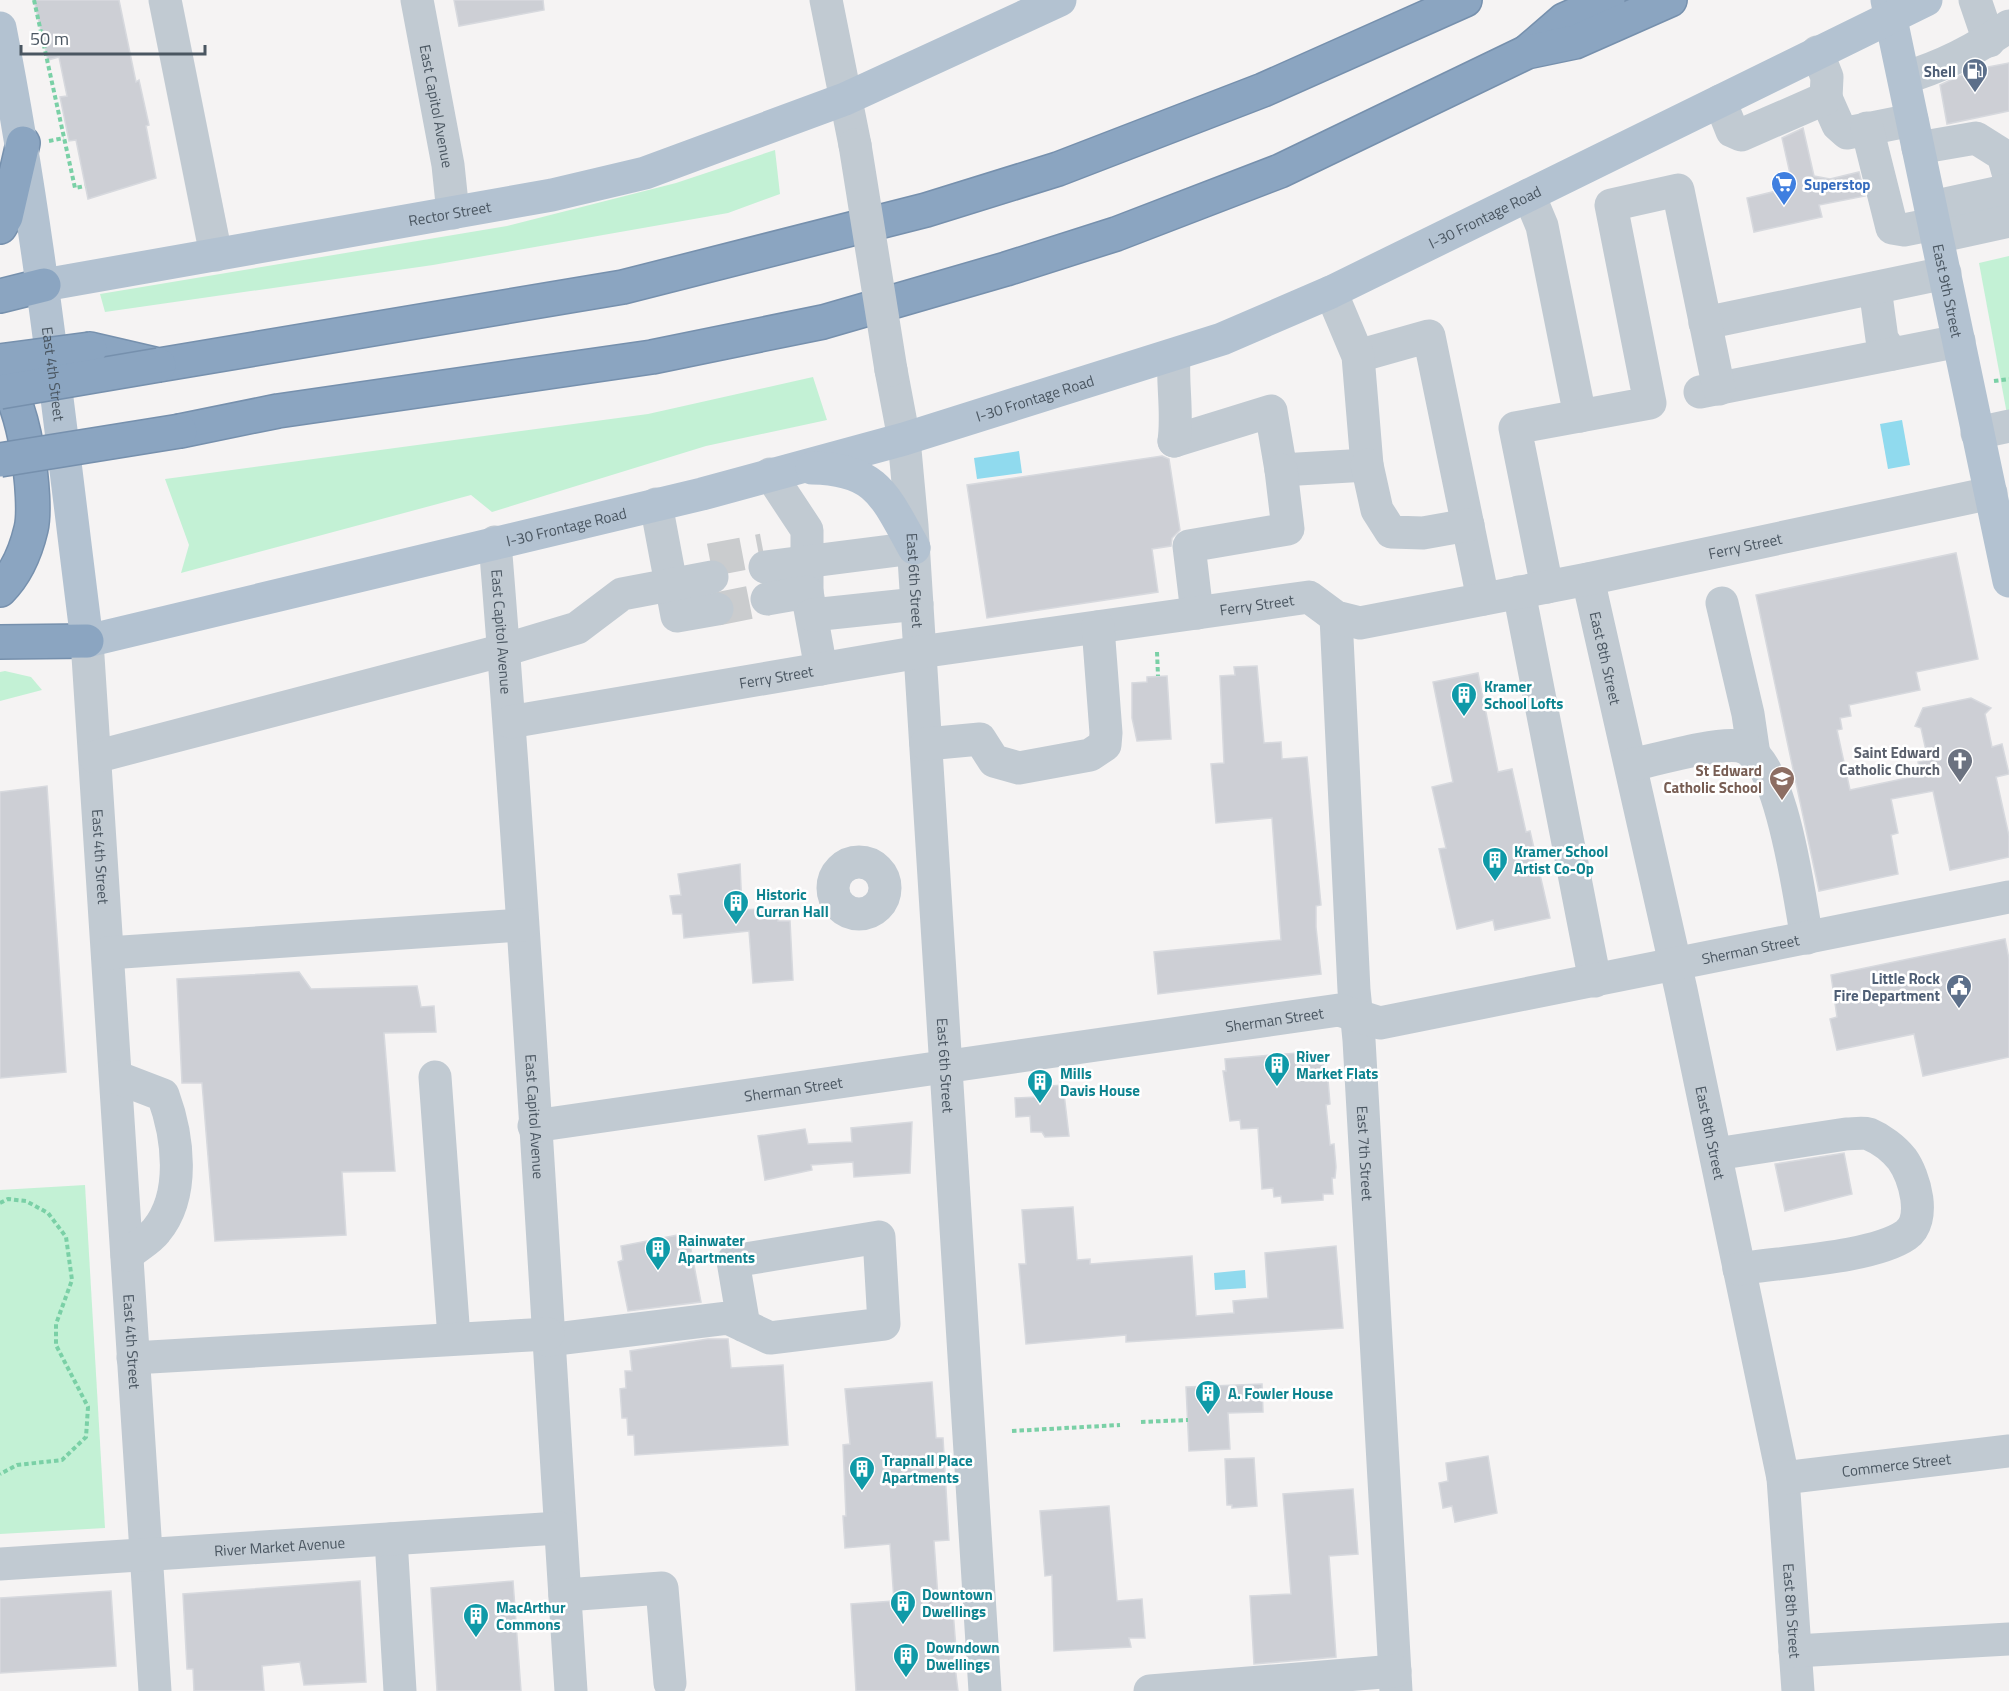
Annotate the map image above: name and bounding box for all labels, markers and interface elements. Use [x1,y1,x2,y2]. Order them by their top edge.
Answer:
scale bar [21,18,206,56]
text: 50 m [30,25,69,52]
street label: East Capitol Avenue [414,43,460,170]
fuel station icon: Shell [1960,56,1990,94]
place label: Shell [1924,60,1956,83]
supermarket icon: Superstop [1769,169,1799,207]
place label: Superstop [1804,173,1871,196]
street label: I-30 Frontage Road [1424,179,1545,254]
street label: Rector Street [407,194,494,232]
street label: East 9th Street [1927,242,1969,340]
street label: East 4th Street [36,325,71,423]
street label: I-30 Frontage Road [973,368,1097,427]
street label: I-30 Frontage Road [504,501,629,552]
street label: Ferry Street [1706,526,1785,565]
street label: East 6th Street [901,532,930,629]
street label: East Capitol Avenue [486,568,518,695]
street label: Ferry Street [1218,588,1296,621]
street label: East 8th Street [1584,609,1628,708]
street label: Ferry Street [737,659,816,694]
place label: Kramer School Lofts [1484,675,1563,715]
building icon: Kramer School Lofts [1449,680,1479,718]
place label: Saint Edward Catholic Church [1839,741,1940,781]
church icon: Saint Edward Catholic Church [1945,746,1975,784]
place label: St Edward Catholic School [1663,759,1762,799]
school or university icon: St Edward Catholic School [1767,764,1797,802]
street label: East 4th Street [86,808,116,905]
place label: Kramer School Artist Co-Op [1514,840,1608,880]
building icon: Kramer School Artist Co-Op [1480,845,1510,883]
place label: Historic Curran Hall [756,883,829,923]
building icon: Historic Curran Hall [721,888,751,926]
street label: Sherman Street [1699,928,1802,970]
place label: Little Rock Fire Department [1834,967,1941,1007]
public building icon: Little Rock Fire Department [1944,972,1974,1010]
street label: Sherman Street [1224,1001,1326,1038]
street label: East 6th Street [931,1017,960,1114]
place label: River Market Flats [1296,1045,1378,1085]
building icon: River Market Flats [1262,1050,1292,1088]
street label: East Capitol Avenue [520,1053,551,1180]
place label: Mills Davis House [1060,1062,1140,1102]
building icon: Mills Davis House [1025,1067,1055,1105]
street label: Sherman Street [743,1070,845,1107]
street label: East 8th Street [1690,1084,1732,1182]
street label: East 7th Street [1351,1105,1380,1202]
place label: Rainwater Apartments [678,1229,755,1269]
building icon: Rainwater Apartments [643,1234,673,1272]
street label: East 4th Street [118,1293,147,1390]
building icon: A. Fowler House [1193,1378,1223,1416]
place label: A. Fowler House [1228,1382,1333,1405]
street label: Commerce Street [1840,1446,1953,1482]
place label: Trapnall Place Apartments [882,1449,973,1489]
building icon: Trapnall Place Apartments [847,1454,877,1492]
street label: River Market Avenue [213,1530,346,1562]
street label: East 8th Street [1778,1562,1807,1660]
place label: Downtown Dwellings [922,1583,993,1623]
building icon: Downtown Dwellings [888,1588,918,1626]
place label: MacArthur Commons [496,1596,566,1636]
building icon: MacArthur Commons [461,1601,491,1639]
place label: Downdown Dwellings [926,1636,1000,1676]
building icon: Downdown Dwellings [891,1641,921,1679]

